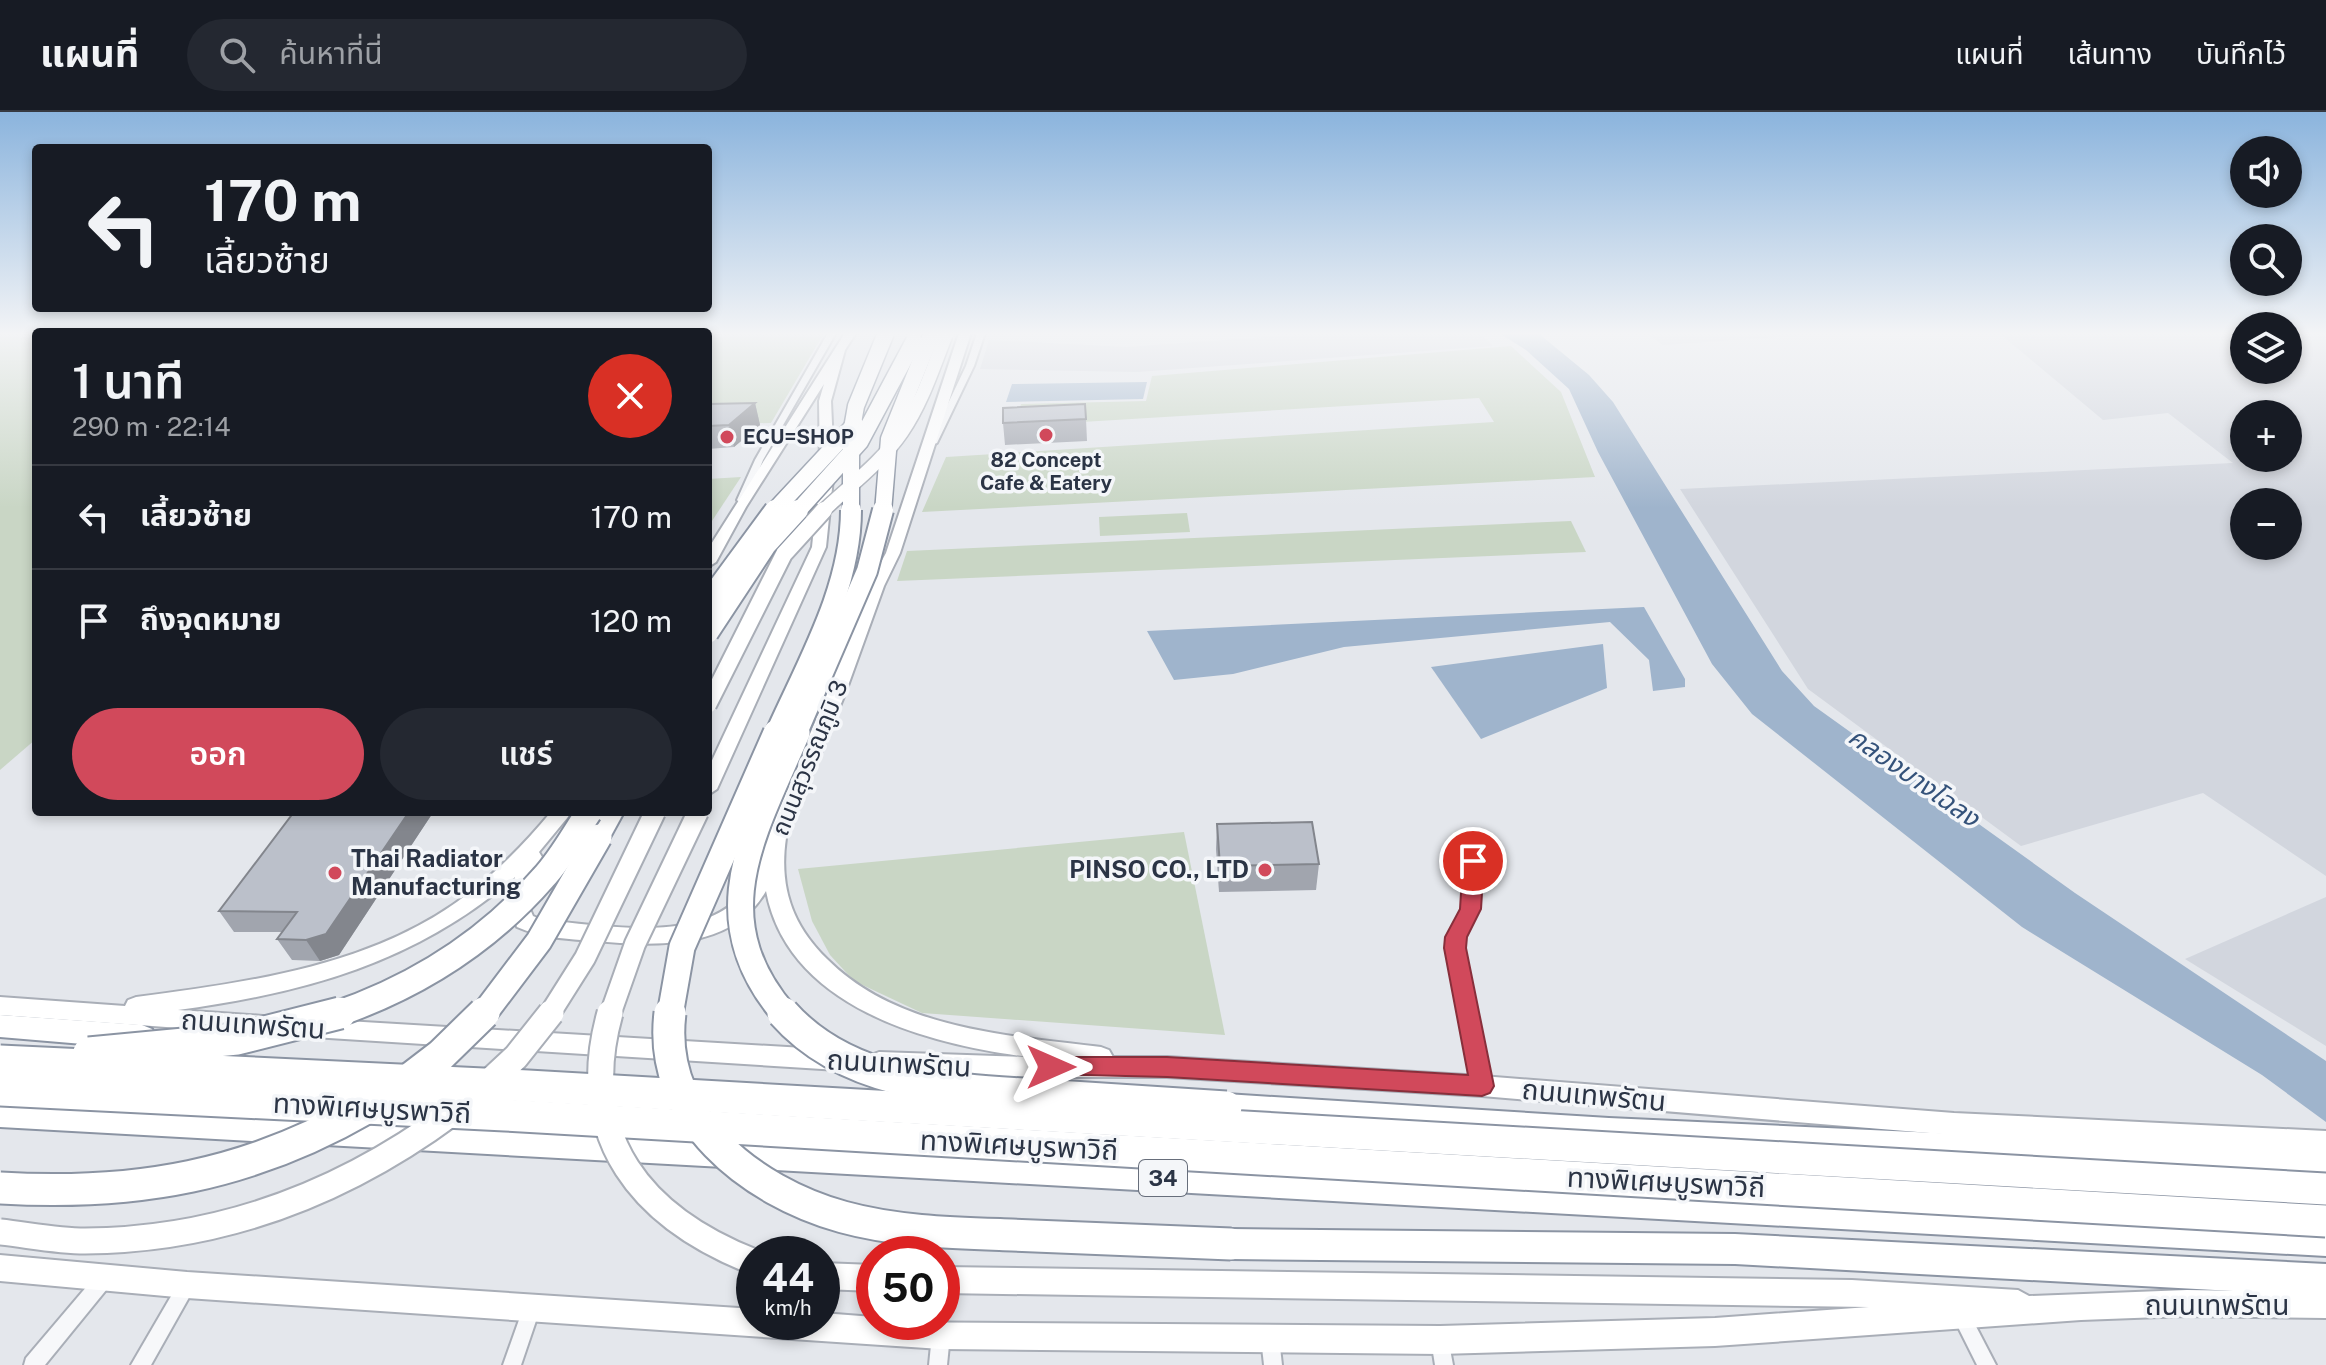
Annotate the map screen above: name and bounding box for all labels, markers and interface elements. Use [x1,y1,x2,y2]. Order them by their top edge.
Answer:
search box [187,19,747,91]
text: แผนที่ [40,31,139,76]
icon: search [215,33,259,77]
text: ค้นหาที่นี่ [279,35,383,71]
text: แผนที่ [1955,37,2023,70]
text: เส้นทาง [2067,37,2152,70]
text: บันทึกไว้ [2196,37,2286,70]
map controls [2230,136,2302,560]
button: sound [2230,136,2302,208]
text: 170 m [204,168,361,234]
icon: left [72,176,176,280]
button: search [2230,224,2302,296]
text: เลี้ยวซ้าย [204,239,330,281]
button: layers [2230,312,2302,384]
text: 1 นาที [72,352,184,409]
button: close [588,354,672,438]
button: + [2230,400,2302,472]
text: 290 m · 22:14 [72,411,231,442]
place label: ECU=SHOP [743,425,854,449]
marker: 82 Concept Cafe & Eatery [1037,426,1055,444]
marker: ECU=SHOP [718,428,736,446]
place label: 82 Concept Cafe & Eatery [980,448,1112,495]
button: − [2230,488,2302,560]
icon: left [72,495,116,539]
text: เลี้ยวซ้าย [140,497,252,533]
text: 170 m [591,499,672,535]
icon: arrive [72,599,116,643]
text: ถึงจุดหมาย [140,601,281,637]
text: 120 m [590,603,672,639]
street label: ถนนสุวรรณภูมิ 3 [765,676,855,840]
button: ออก [72,708,364,800]
button: แชร์ [380,708,672,800]
water label: คลองบางโฉลง [1843,720,1986,834]
pin [1439,827,1507,895]
icon: arrive [1451,839,1495,883]
place label: Thai Radiator Manufacturing [351,844,521,900]
place label: PINSO CO., LTD [1069,855,1249,883]
marker: PINSO CO., LTD [1256,861,1274,879]
marker: Thai Radiator Manufacturing [326,864,344,882]
street label: ถนนเทพรัตน [180,1002,326,1045]
position arrow [1009,1025,1093,1109]
street label: ถนนเทพรัตน [826,1042,972,1083]
street label: ถนนเทพรัตน [1521,1072,1668,1117]
street label: ทางพิเศษบูรพาวิถี [272,1086,472,1131]
street label: ทางพิเศษบูรพาวิถี [919,1123,1119,1168]
road number: 34 [1139,1160,1187,1196]
street label: ทางพิเศษบูรพาวิถี [1566,1160,1766,1205]
speed limit sign: 50 [856,1236,960,1340]
text: 44 [762,1254,814,1301]
street label: ถนนเทพรัตน [2145,1288,2289,1321]
text: km/h [764,1296,812,1320]

